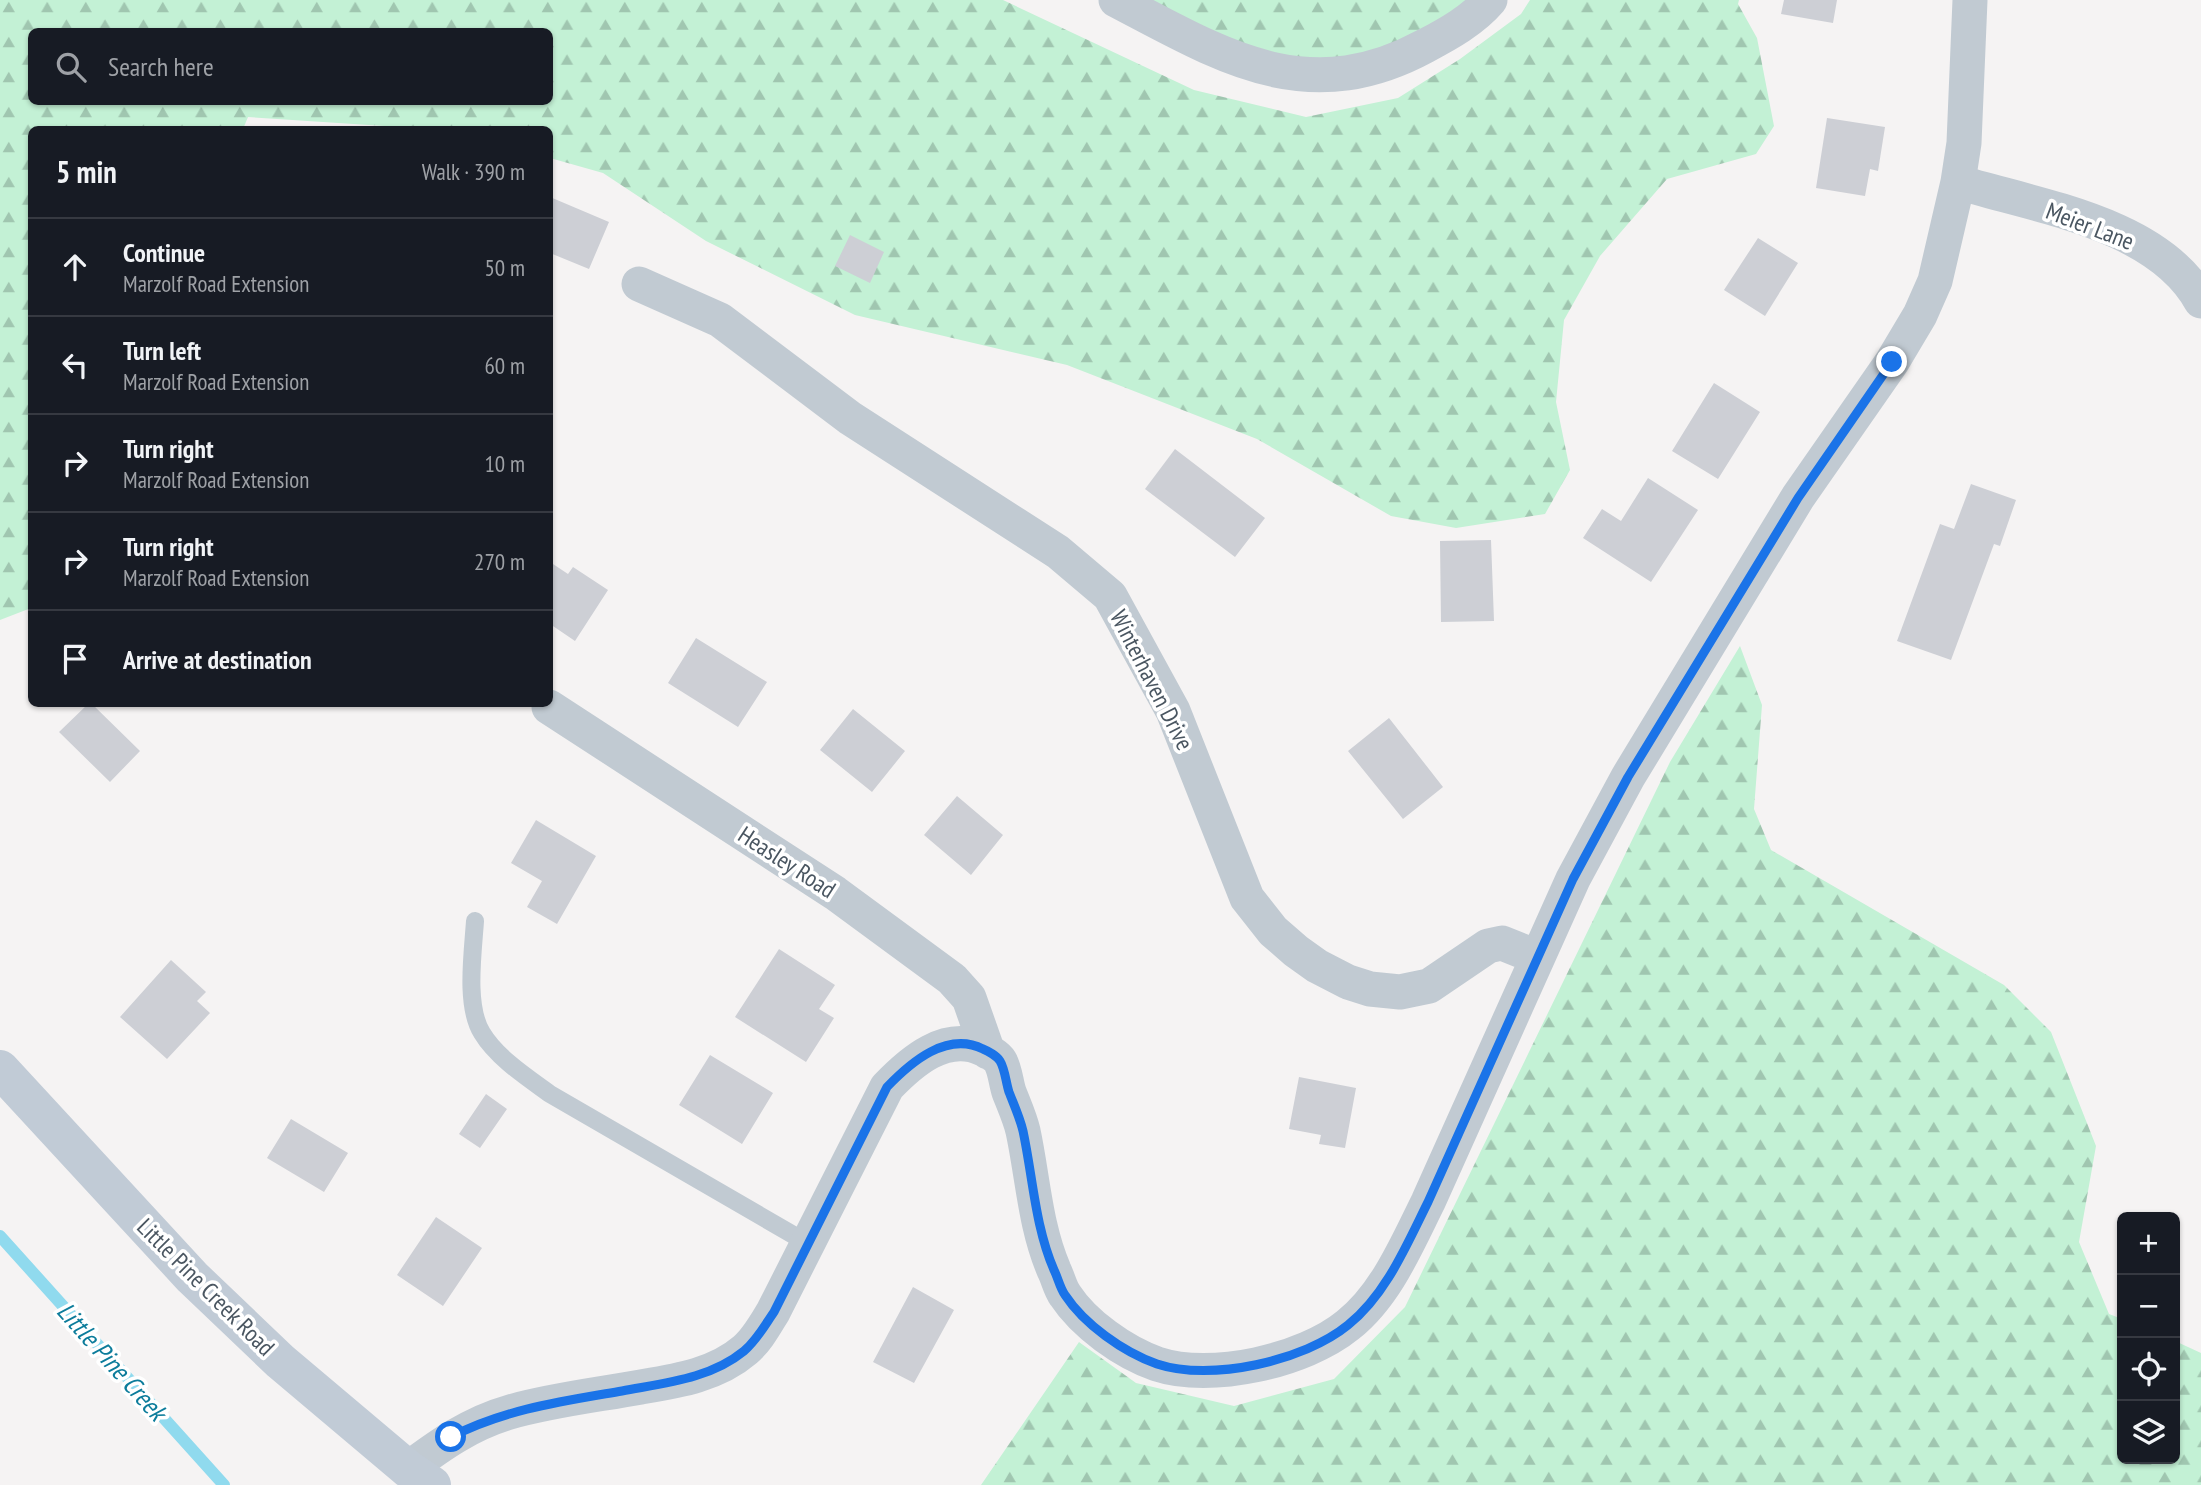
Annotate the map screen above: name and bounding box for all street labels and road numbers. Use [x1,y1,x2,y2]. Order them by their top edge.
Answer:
street label: Meier Lane [2042,195,2138,257]
street label: Winterhaven Drive [1103,605,1201,755]
street label: Heasley Road [732,819,842,905]
street label: Little Pine Creek Road [131,1212,281,1362]

